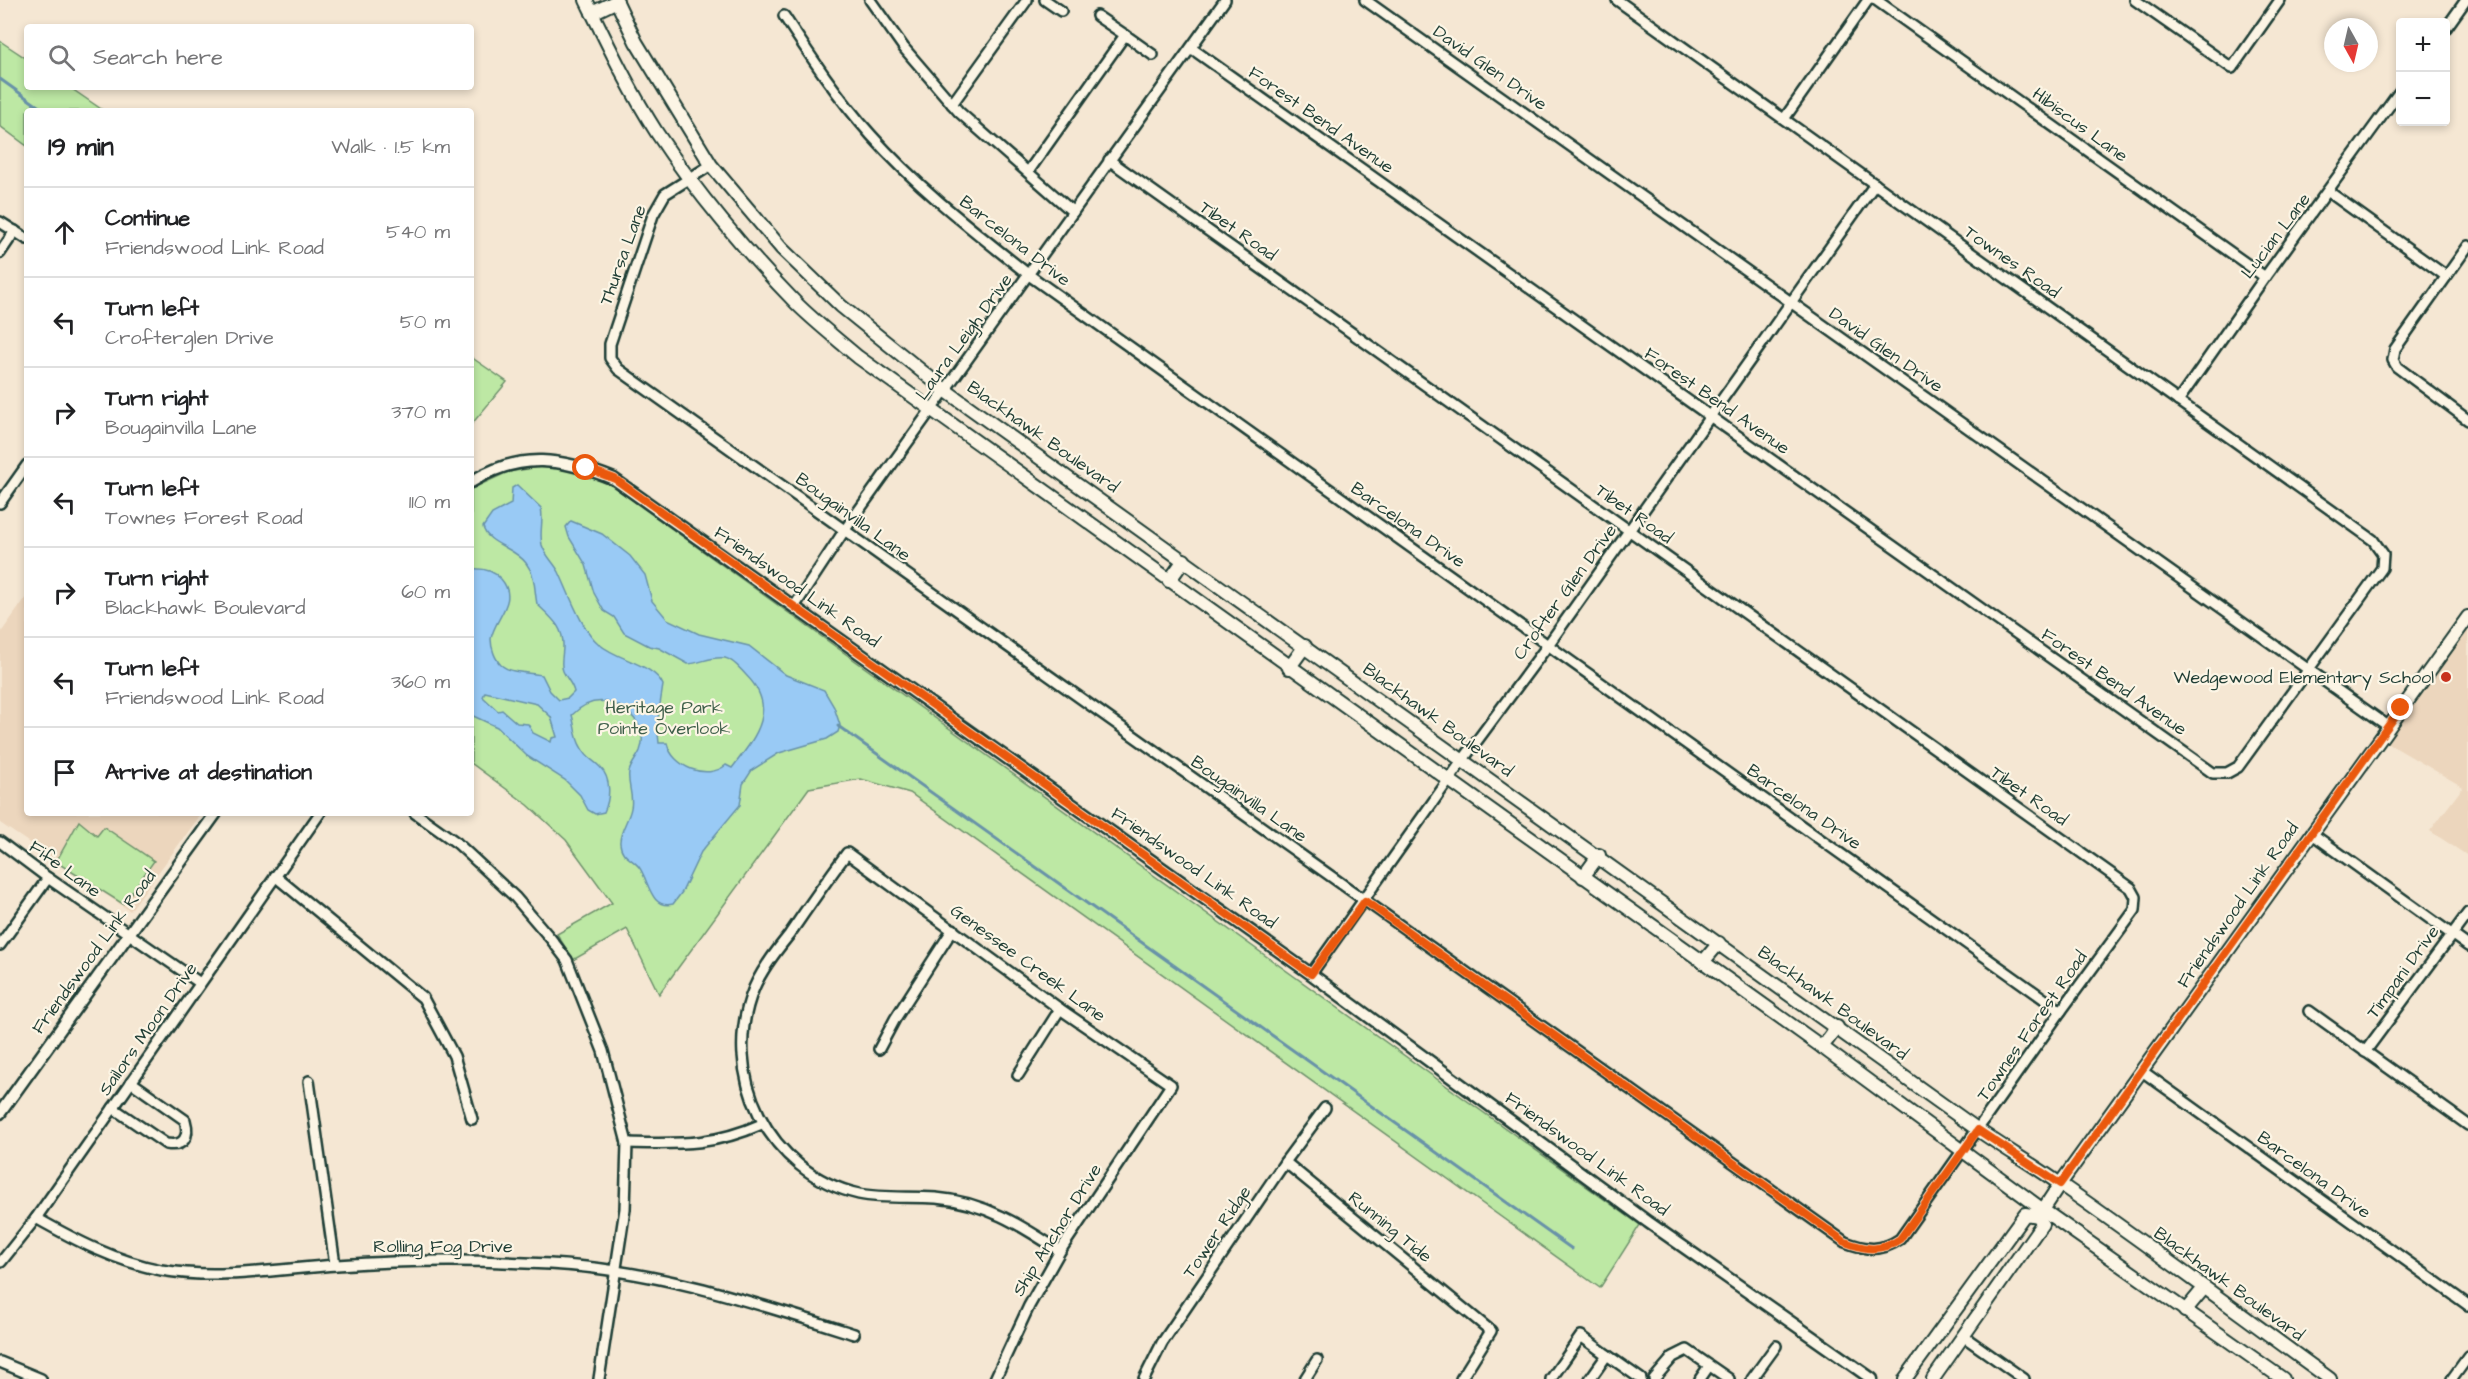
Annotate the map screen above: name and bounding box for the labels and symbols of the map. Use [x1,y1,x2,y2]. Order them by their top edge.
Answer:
north arrow [2324,18,2378,72]
street label: David Glen Drive [1428,19,1552,117]
street label: Forest Bend Avenue [1243,60,1399,180]
street label: Hibiscus Lane [2027,82,2133,168]
street label: Lucian Lane [2235,188,2317,284]
street label: Barcelona Drive [954,190,1076,292]
street label: Tibet Road [1194,195,1282,267]
street label: Thursa Lane [593,201,653,309]
street label: Townes Road [1959,220,2065,304]
street label: Laura Leigh Drive [910,268,1019,406]
street label: David Glen Drive [1824,301,1948,399]
street label: Forest Bend Avenue [1639,341,1795,461]
street label: Blackhawk Boulevard [962,375,1124,499]
route start [572,454,598,480]
street label: Bougainvilla Lane [790,467,916,568]
street label: Barcelona Drive [1346,476,1471,574]
street label: Tibet Road [1590,478,1678,550]
street label: Crofter Glen Drive [1507,519,1623,665]
street label: Friendswood Link Road [709,520,885,654]
street label: Forest Bend Avenue [2036,622,2192,742]
street label: Blackhawk Boulevard [1358,657,1518,783]
place label: Wedgewood Elementary School [2173,665,2434,691]
marker: Wedgewood Elementary School [2439,670,2453,684]
route end [2387,694,2413,720]
park label: Heritage Park Pointe Overlook [598,695,730,741]
street label: Bougainvilla Lane [1185,750,1312,849]
street label: Barcelona Drive [1742,758,1867,856]
street label: Tibet Road [1985,760,2073,832]
street label: Friendswood Link Road [1106,801,1282,935]
street label: Friendswood Link Road [2171,817,2305,993]
street label: Fife Lane [24,834,106,904]
street label: Friendswood Link Road [26,865,162,1039]
street label: Genessee Creek Lane [945,898,1111,1028]
street label: Timpani Drive [2361,920,2445,1024]
street label: Blackhawk Boulevard [1753,940,1913,1066]
street label: Townes Forest Road [1971,946,2093,1106]
street label: Sailors Moon Drive [93,957,204,1101]
street label: Friendswood Link Road [1500,1086,1674,1222]
street label: Barcelona Drive [2252,1125,2376,1225]
street label: Ship Anchor Drive [1006,1159,1108,1301]
street label: Tower Ridge [1177,1181,1258,1284]
street label: Running Tide [1342,1185,1437,1269]
street label: Blackhawk Boulevard [2149,1221,2309,1347]
street label: Rolling Fog Drive [373,1234,513,1260]

